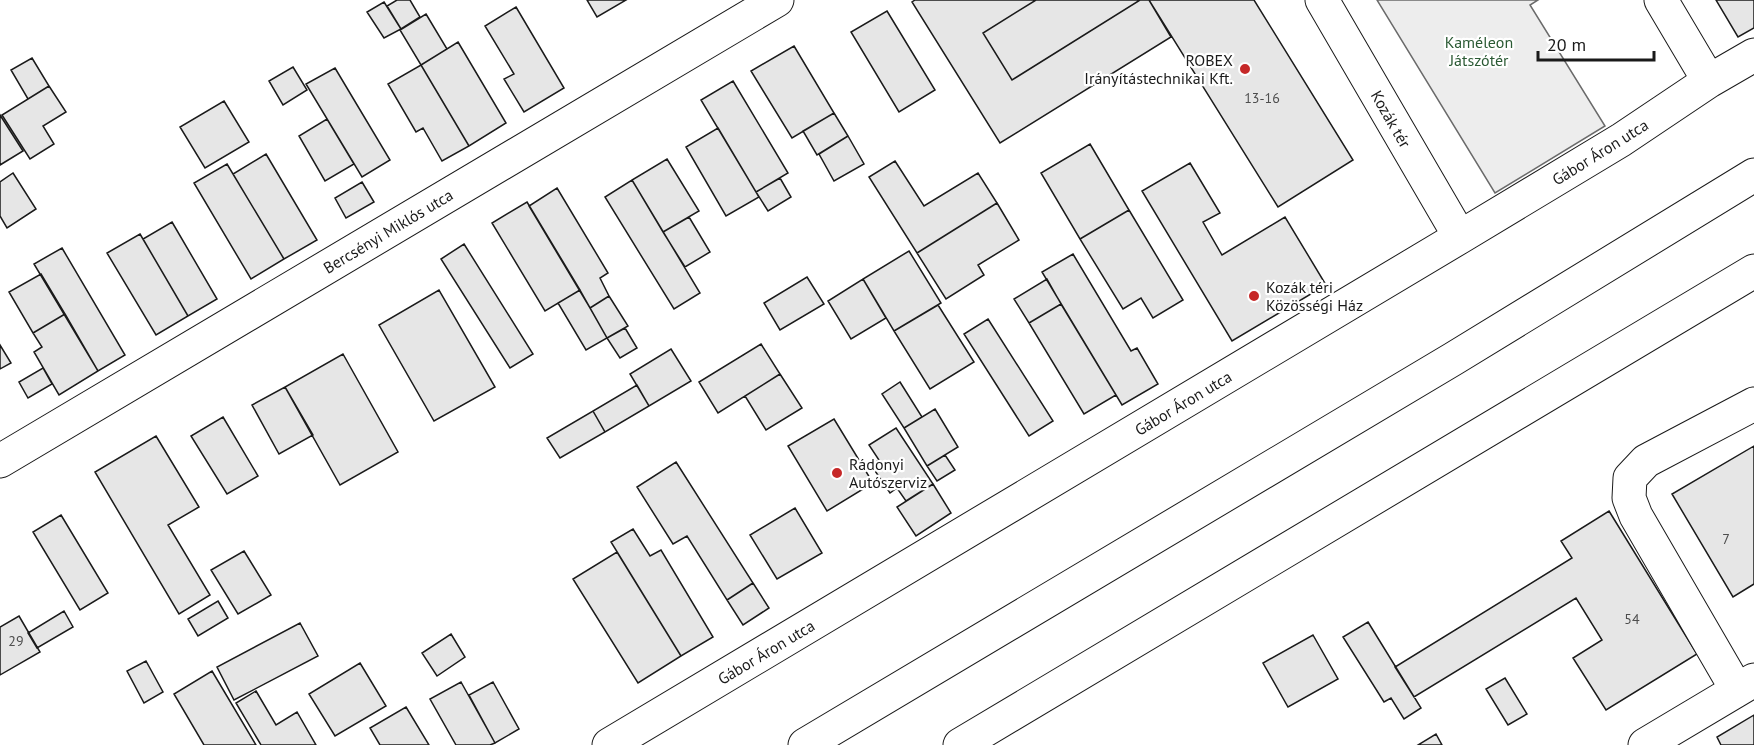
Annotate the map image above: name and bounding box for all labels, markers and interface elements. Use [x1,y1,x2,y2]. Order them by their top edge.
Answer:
scale bar [1538,24,1654,62]
park label: Kaméleon Játszótér [1445,32,1513,70]
text: 20 m [1547,33,1586,56]
place label: ROBEX Irányítástechnikai Kft. [1084,50,1233,88]
marker: ROBEX Irányítástechnikai Kft. [1238,62,1252,76]
street label: Kozák tér [1367,87,1416,152]
house number: 13-16 [1244,89,1280,107]
street label: Gábor Áron utca [1548,114,1652,190]
street label: Bercsényi Miklós utca [320,184,456,278]
place label: Kozák téri Közösségi Ház [1266,277,1363,315]
marker: Kozák téri Közösségi Ház [1247,289,1261,303]
street label: Gábor Áron utca [1131,366,1235,440]
place label: Rádonyi Autószerviz [849,454,927,492]
marker: Rádonyi Autószerviz [830,466,844,480]
house number: 7 [1722,530,1730,548]
house number: 54 [1624,610,1640,628]
street label: Gábor Áron utca [714,615,818,689]
house number: 29 [8,632,24,650]

